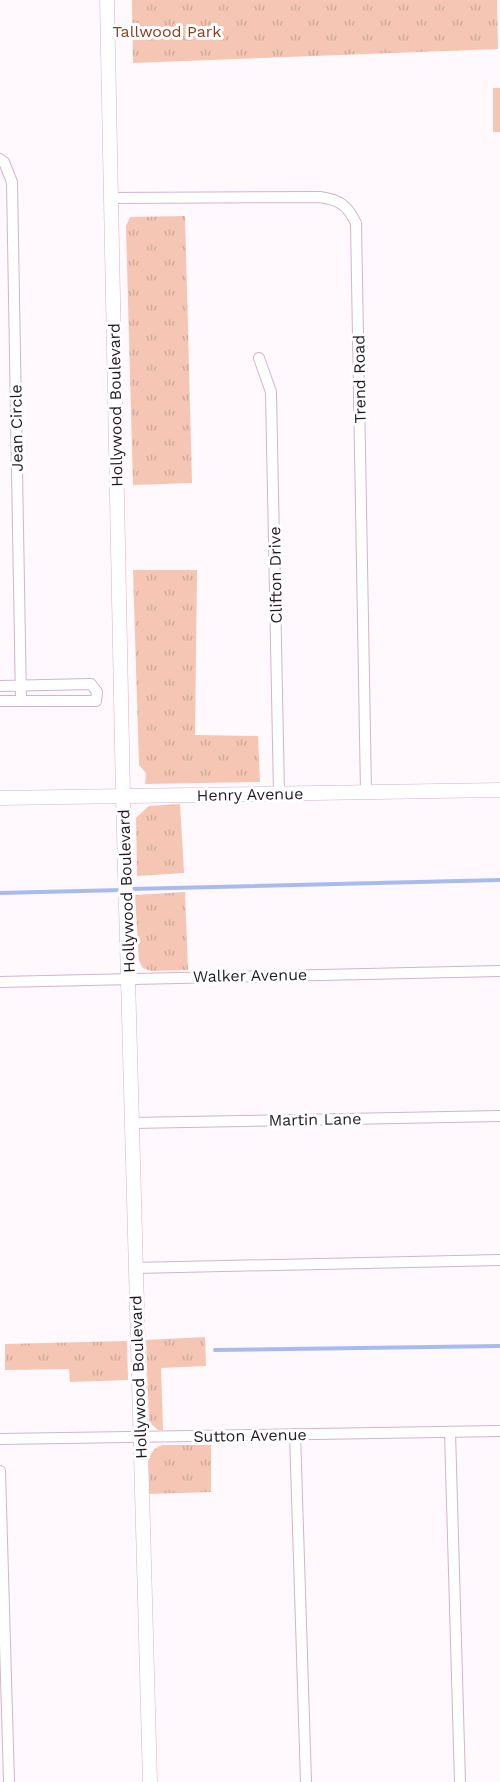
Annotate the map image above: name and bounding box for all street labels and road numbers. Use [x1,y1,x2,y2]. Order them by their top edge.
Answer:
street label: Hollywood Boulevard [105,323,126,487]
street label: Trend Road [349,335,370,423]
street label: Jean Circle [6,384,27,472]
street label: Clifton Drive [265,526,286,624]
street label: Henry Avenue [197,784,303,805]
street label: Hollywood Boulevard [114,809,139,973]
street label: Walker Avenue [193,965,307,986]
street label: Martin Lane [268,1109,362,1130]
street label: Hollywood Boulevard [126,1295,151,1459]
street label: Sutton Avenue [193,1425,307,1446]

